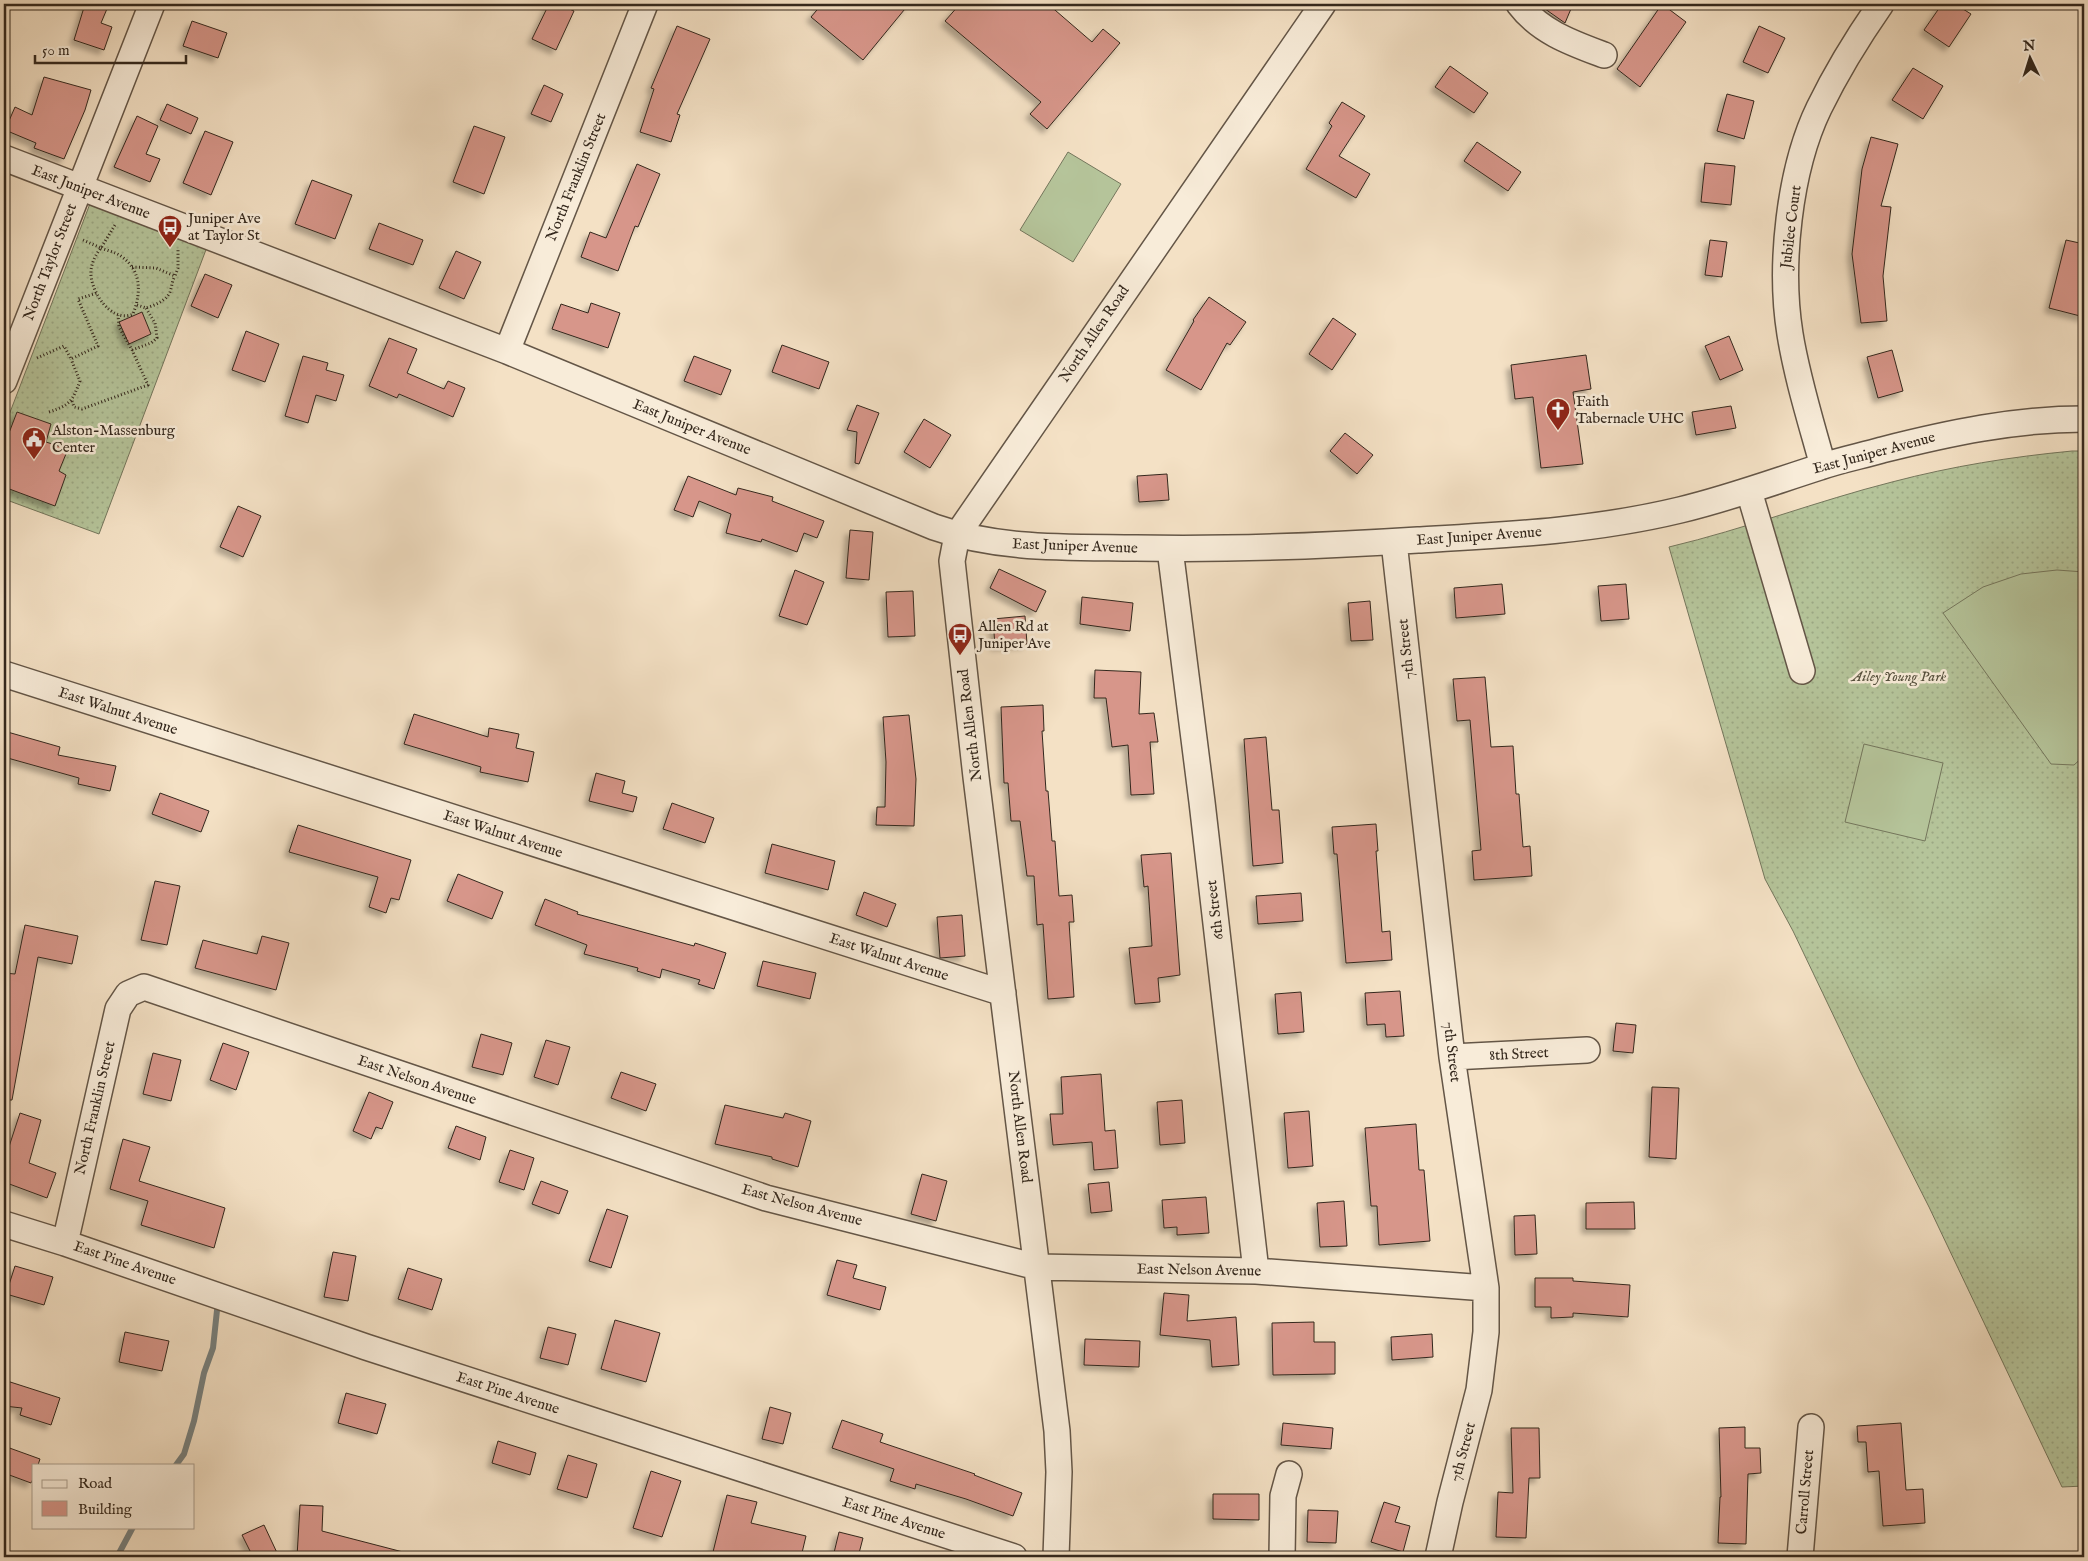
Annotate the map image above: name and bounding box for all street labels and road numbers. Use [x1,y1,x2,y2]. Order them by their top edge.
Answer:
street label: North Franklin Street [542,110,610,244]
street label: East Juniper Avenue [29,161,153,223]
street label: Jubilee Court [1776,184,1806,272]
street label: North Taylor Street [19,201,81,323]
street label: North Allen Road [1055,281,1134,386]
street label: East Juniper Avenue [630,395,754,459]
street label: East Juniper Avenue [1811,428,1937,478]
street label: East Juniper Avenue [1416,522,1542,550]
street label: East Juniper Avenue [1012,534,1138,558]
street label: 7th Street [1393,618,1419,680]
street label: North Allen Road [954,667,986,782]
street label: East Walnut Avenue [56,683,180,739]
street label: East Walnut Avenue [441,806,565,862]
street label: 6th Street [1202,879,1228,941]
street label: East Walnut Avenue [827,929,951,985]
street label: 7th Street [1439,1021,1465,1083]
street label: North Franklin Street [70,1039,120,1177]
street label: 8th Street [1489,1043,1549,1065]
street label: East Nelson Avenue [355,1051,479,1109]
street label: North Allen Road [1004,1070,1036,1185]
street label: East Nelson Avenue [739,1180,865,1230]
street label: East Pine Avenue [71,1237,179,1289]
street label: East Nelson Avenue [1137,1259,1262,1281]
street label: East Pine Avenue [454,1367,562,1419]
street label: 7th Street [1446,1420,1480,1484]
street label: Carroll Street [1792,1449,1818,1535]
street label: East Pine Avenue [840,1492,948,1544]

